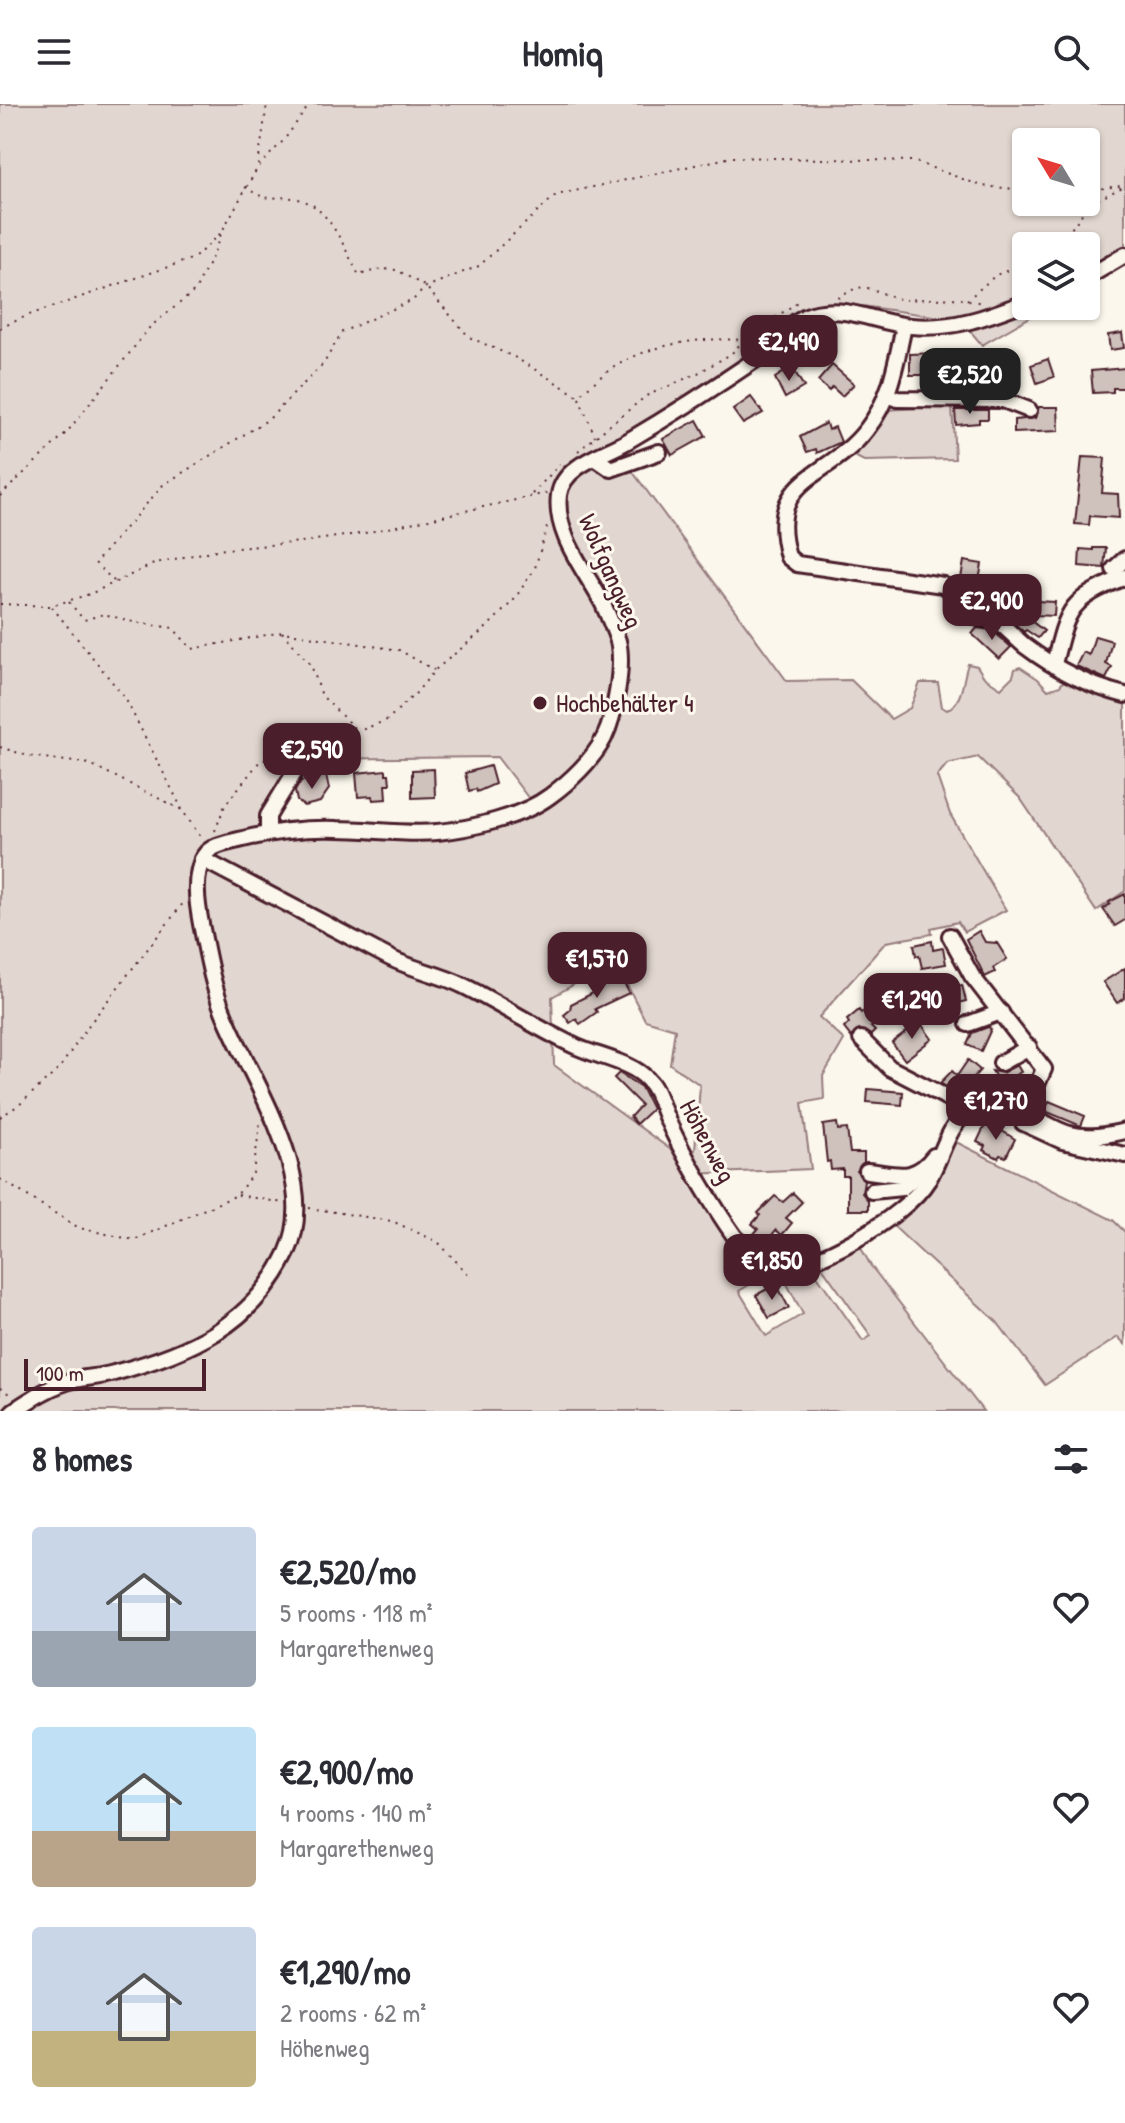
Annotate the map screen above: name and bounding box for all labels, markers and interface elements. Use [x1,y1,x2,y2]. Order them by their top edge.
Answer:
text: Homiq [522,28,603,77]
icon: menu [32,30,76,74]
icon: search [1049,30,1093,74]
north arrow [1012,128,1100,216]
map controls [1012,128,1100,320]
button: layers [1012,232,1100,320]
pin: €2,490 [724,315,854,383]
text: €2,490 [759,323,819,358]
pin: €2,520 [905,348,1035,416]
text: €2,520 [938,356,1002,391]
street label: Wolfgangweg [571,508,652,634]
pin: €2,900 [927,574,1057,642]
text: €2,900 [961,582,1023,617]
place label: Hochbehälter 4 [556,685,694,720]
marker: Hochbehälter 4 [531,694,549,712]
pin: €2,590 [247,723,377,791]
text: €2,590 [281,731,343,766]
pin: €1,570 [532,932,662,1000]
text: €1,570 [566,940,628,975]
pin: €1,290 [847,973,977,1041]
text: €1,290 [882,981,942,1016]
pin: €1,270 [931,1074,1061,1142]
text: €1,270 [964,1082,1028,1117]
street label: Höhenweg [672,1093,745,1189]
pin: €1,850 [707,1234,837,1302]
text: €1,850 [741,1242,803,1277]
scale bar [24,1355,206,1391]
text: 100 m [36,1358,84,1388]
text: 8 homes [32,1436,132,1482]
icon: filters [1049,1437,1093,1481]
text: €2,520/mo [280,1549,416,1595]
icon: home [96,1559,192,1655]
icon: heart [1049,1585,1093,1629]
text: 5 rooms · 118 m² [280,1595,433,1630]
text: Margarethenweg [280,1630,434,1665]
text: €2,900/mo [280,1749,413,1795]
icon: home [96,1759,192,1855]
icon: heart [1049,1785,1093,1829]
text: 4 rooms · 140 m² [280,1795,432,1830]
text: Margarethenweg [280,1830,434,1865]
text: €1,290/mo [280,1949,410,1995]
icon: home [96,1959,192,2055]
icon: heart [1049,1985,1093,2029]
text: 2 rooms · 62 m² [280,1995,426,2030]
text: Höhenweg [280,2030,370,2065]

